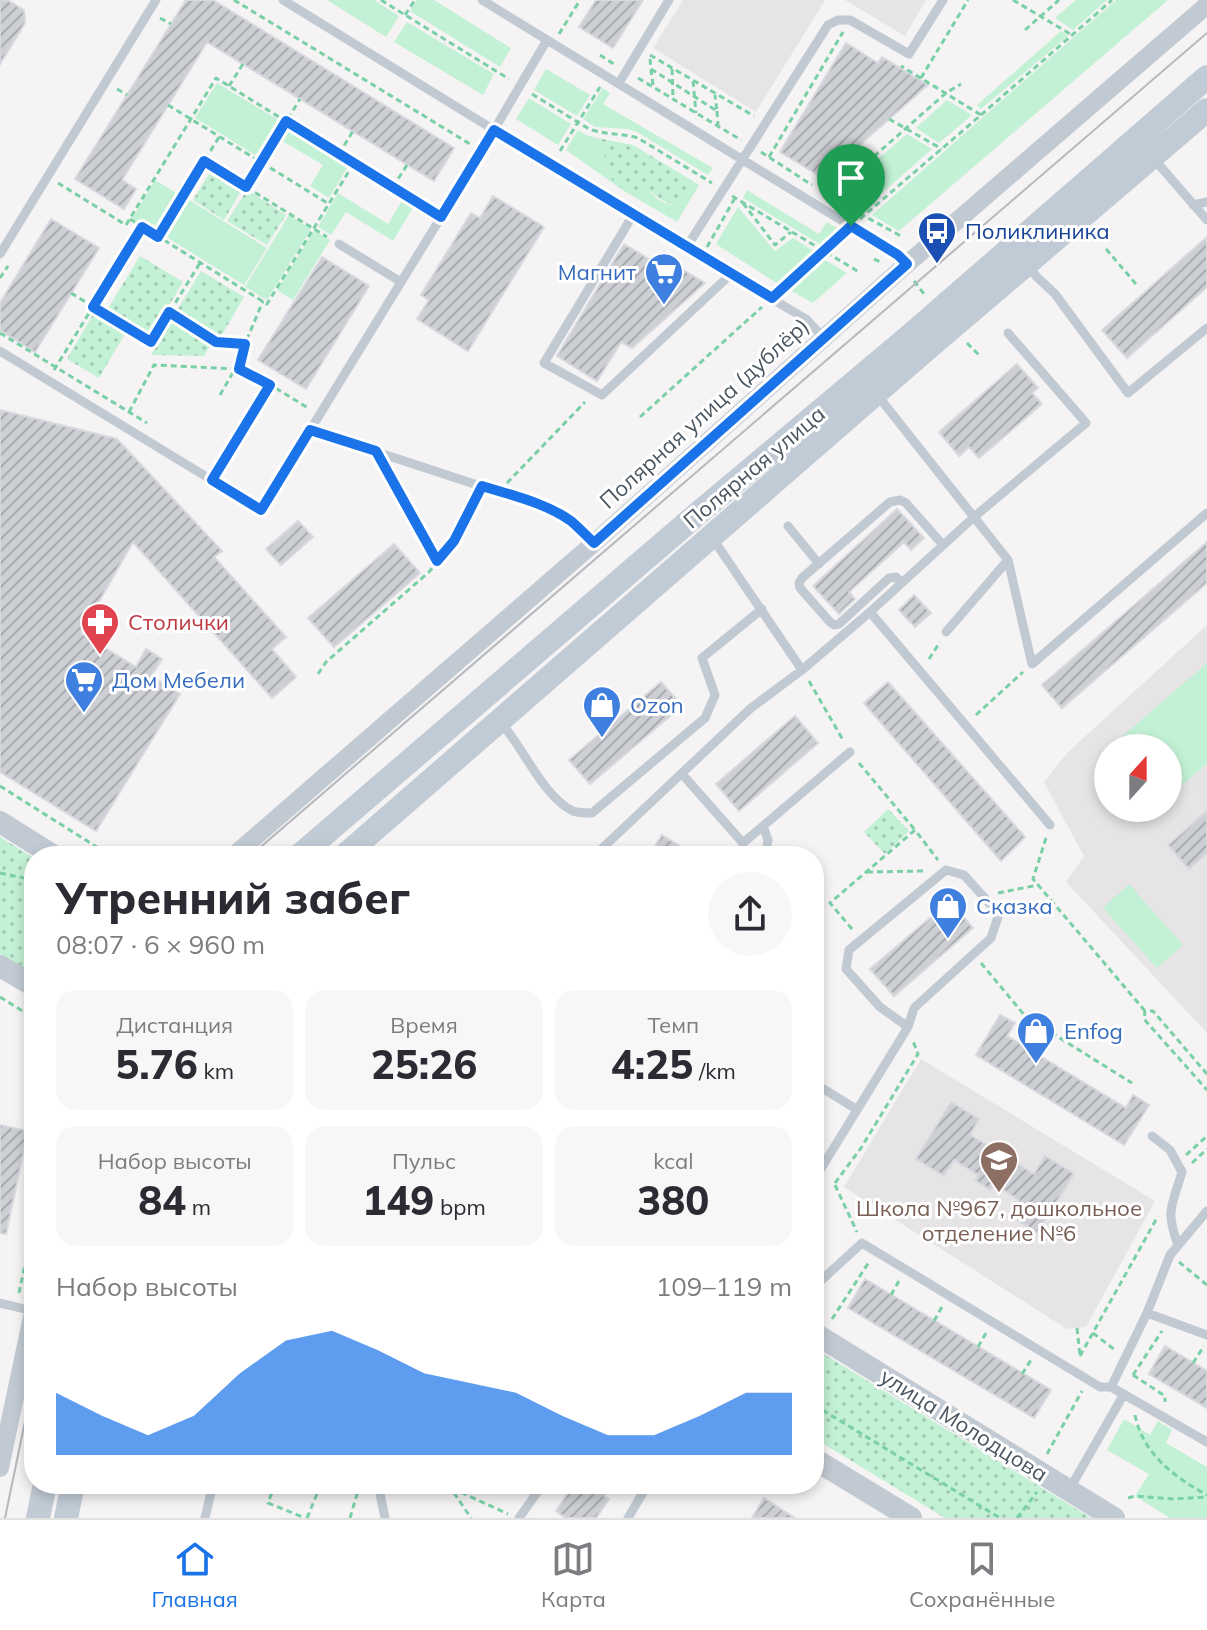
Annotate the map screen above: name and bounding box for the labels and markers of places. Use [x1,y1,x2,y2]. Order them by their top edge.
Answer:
pin [817,144,885,226]
bus stop icon: Поликлиника [916,210,958,265]
place label: Поликлиника [965,217,1110,245]
supermarket icon: Магнит [643,251,685,306]
place label: Магнит [558,258,636,286]
pharmacy icon: Столички [79,601,121,656]
place label: Столички [128,608,229,636]
supermarket icon: Дом Мебели [63,659,105,714]
place label: Дом Мебели [112,666,245,694]
shop icon: Ozon [581,684,623,739]
place label: Ozon [630,691,684,719]
shop icon: Сказка [927,885,969,940]
place label: Сказка [976,892,1053,920]
shop icon: Enfog [1015,1010,1057,1065]
place label: Enfog [1064,1017,1123,1045]
school or university icon: Школа №967, дошкольное отделение №6 [978,1139,1020,1194]
place label: Школа №967, дошкольное отделение №6 [856,1194,1142,1247]

